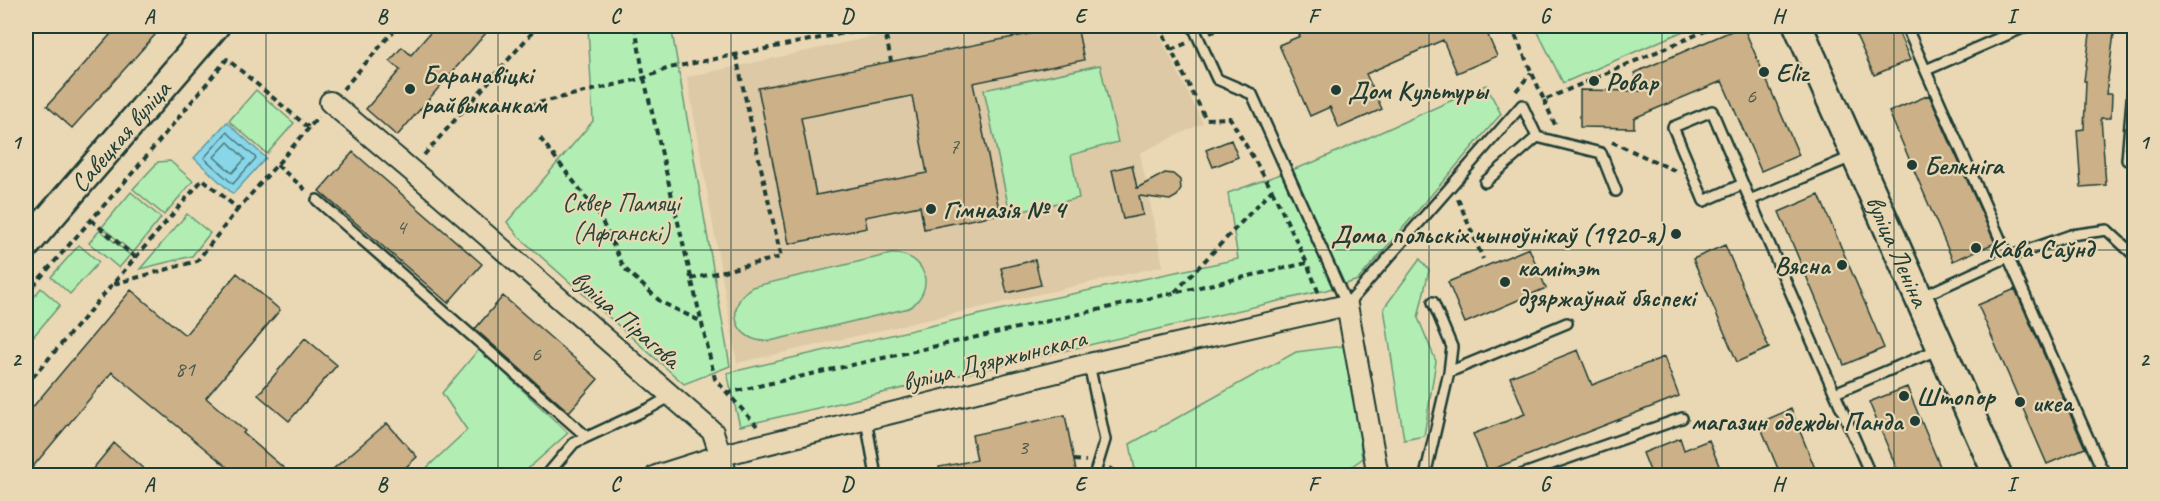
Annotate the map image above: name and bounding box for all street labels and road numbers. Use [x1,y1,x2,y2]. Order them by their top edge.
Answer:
street label: Савецкая вуліца [63,72,179,199]
street label: вуліца Леніна [1859,190,1938,313]
street label: вуліца Пірагова [564,262,689,377]
street label: вуліца Дзяржынскага [899,321,1091,399]

